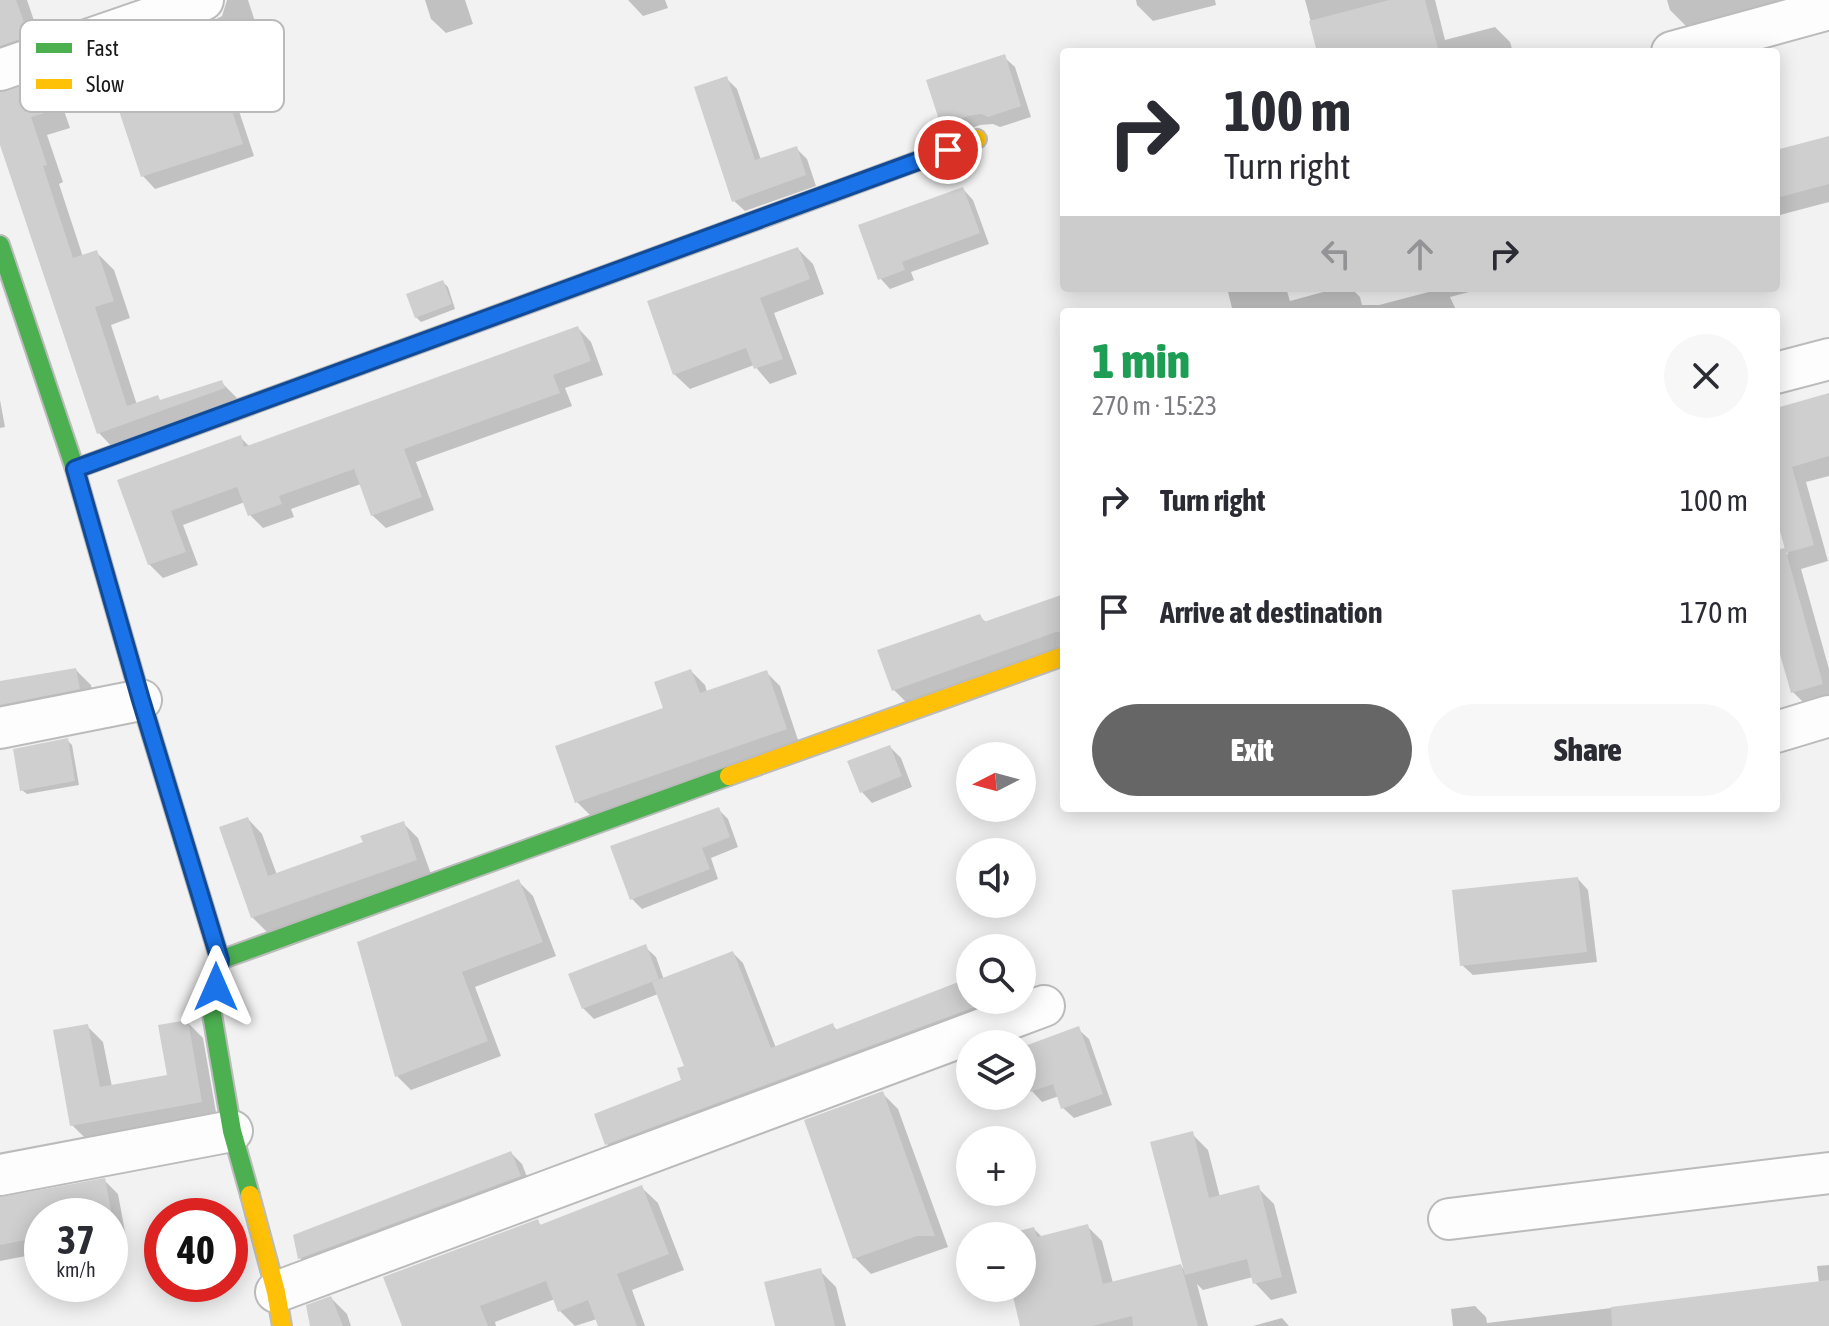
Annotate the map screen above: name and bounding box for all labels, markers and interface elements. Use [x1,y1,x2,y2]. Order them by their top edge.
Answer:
legend [20,20,284,112]
text: Fast [86,35,119,61]
text: Slow [86,71,124,97]
text: 100 m [1224,79,1351,143]
icon: right [1092,80,1196,184]
pin [914,116,982,184]
icon: arrive [926,128,970,172]
text: Turn right [1224,145,1351,187]
icon: left [1314,232,1358,276]
icon: ahead [1398,232,1442,276]
icon: right [1482,232,1526,276]
text: 1 min [1092,333,1190,388]
button: close [1664,334,1748,418]
text: 270 m · 15:23 [1092,391,1217,421]
icon: right [1092,478,1136,522]
text: Turn right [1160,483,1266,517]
text: 100 m [1680,483,1748,517]
icon: arrive [1092,590,1136,634]
text: Arrive at destination [1160,595,1382,629]
text: 170 m [1680,595,1748,629]
button: Exit [1092,704,1412,796]
button: Share [1428,704,1748,796]
north arrow [956,742,1036,822]
map controls [956,742,1036,1302]
button: sound [956,838,1036,918]
button: search [956,934,1036,1014]
position arrow [174,945,258,1029]
button: layers [956,1030,1036,1110]
button: + [956,1126,1036,1206]
speed limit sign: 40 [144,1198,248,1302]
text: 37 [57,1217,95,1262]
button: − [956,1222,1036,1302]
text: km/h [56,1258,96,1281]

